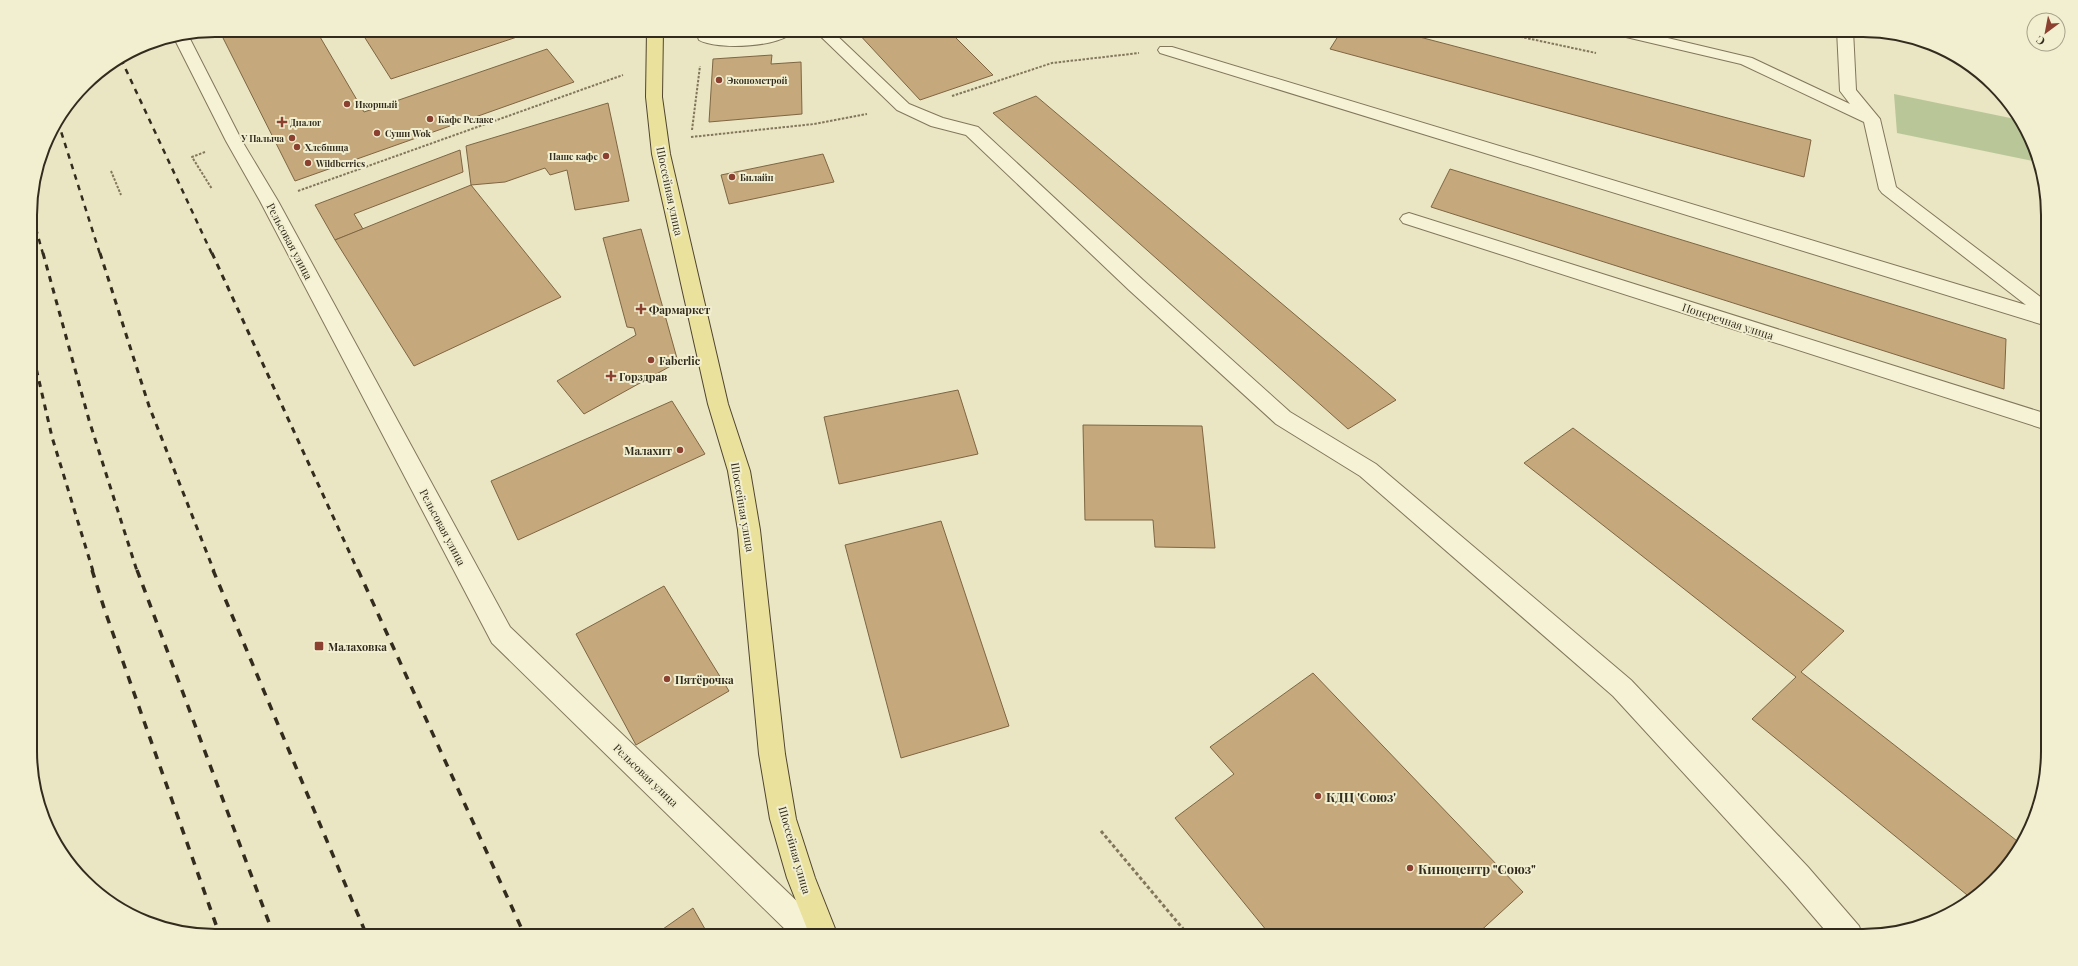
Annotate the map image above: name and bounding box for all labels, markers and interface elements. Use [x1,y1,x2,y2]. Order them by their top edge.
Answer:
north arrow [2026,12,2066,52]
text: С [2033,32,2048,49]
place label: Экономстрой [727,74,788,86]
marker: Экономстрой [714,75,724,85]
place label: Икорный [355,98,398,110]
marker: Икорный [342,99,352,109]
place label: Кафе Релакс [438,113,494,125]
marker: Кафе Релакс [425,114,435,124]
place label: Диалог [290,116,321,128]
marker: Диалог [277,117,287,127]
place label: Суши Wok [385,127,431,139]
marker: Суши Wok [372,128,382,138]
place label: У Палыча [240,132,284,144]
marker: У Палыча [287,133,297,143]
place label: Хлебница [305,141,349,153]
marker: Хлебница [292,142,302,152]
street label: Шоссейная улица [653,145,687,237]
place label: Наше кафе [549,150,598,162]
marker: Наше кафе [601,151,611,161]
place label: Wildberries [315,157,365,169]
marker: Wildberries [303,158,313,168]
place label: Билайн [740,171,774,183]
marker: Билайн [727,172,737,182]
street label: Рельсовая улица [263,200,317,282]
street label: Поперечная улица [1680,299,1776,343]
place label: Фармаркет [649,302,711,317]
marker: Фармаркет [636,304,646,314]
place label: Faberlic [659,353,701,368]
marker: Faberlic [646,355,656,365]
place label: Горздрав [619,369,667,384]
marker: Горздрав [606,371,616,381]
place label: Малахит [624,443,673,458]
marker: Малахит [675,445,685,455]
street label: Шоссейная улица [728,461,758,553]
street label: Рельсовая улица [416,486,470,568]
place label: Малаховка [328,639,387,654]
marker: Малаховка [313,640,325,652]
place label: Пятёрочка [675,672,734,687]
marker: Пятёрочка [662,674,672,684]
street label: Рельсовая улица [610,740,682,810]
place label: КДЦ 'Союз' [1326,788,1396,805]
marker: КДЦ 'Союз' [1313,791,1323,801]
street label: Шоссейная улица [775,804,815,896]
place label: Киноцентр "Союз" [1418,860,1536,877]
marker: Киноцентр "Союз" [1405,863,1415,873]

